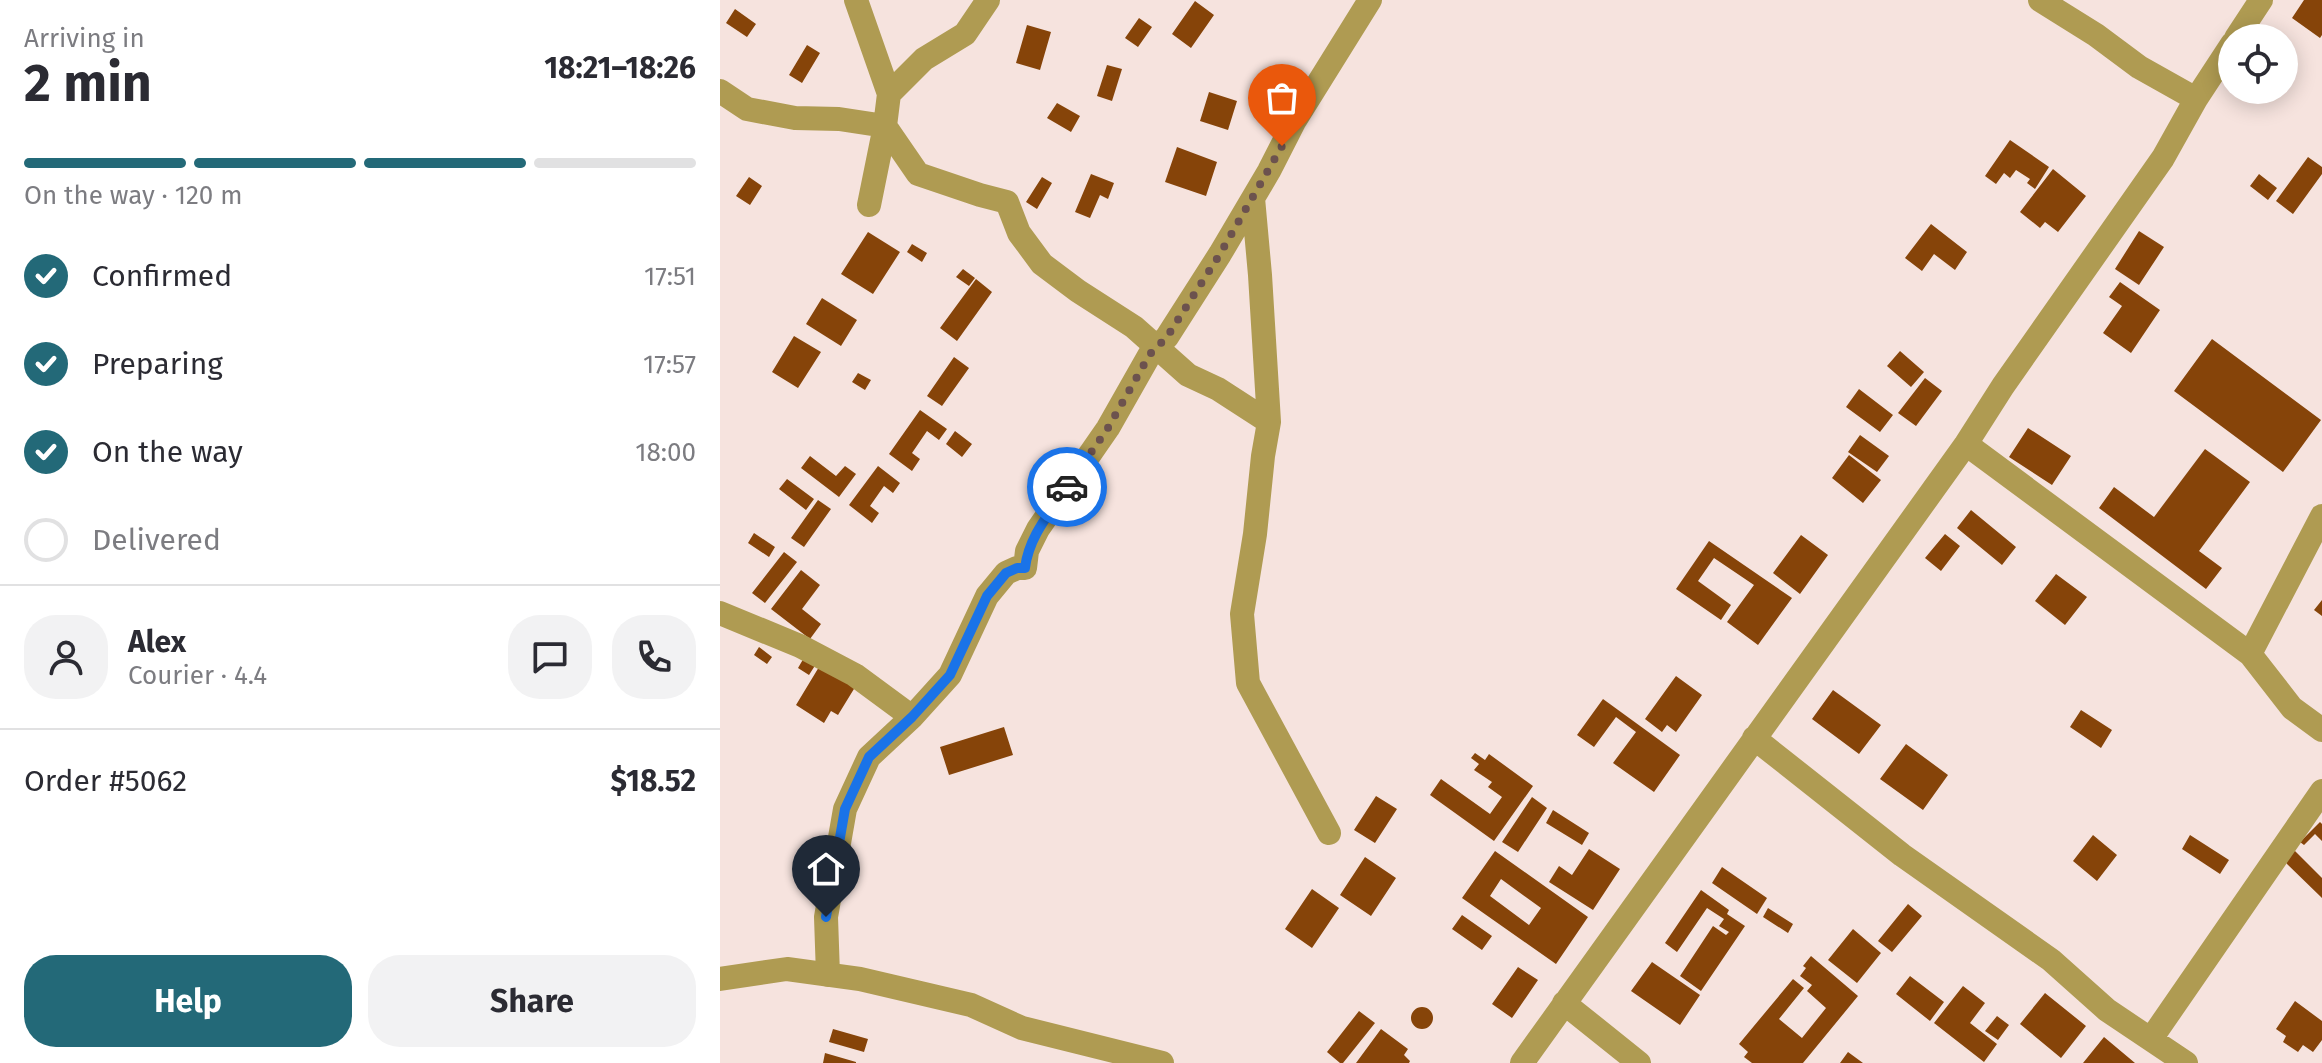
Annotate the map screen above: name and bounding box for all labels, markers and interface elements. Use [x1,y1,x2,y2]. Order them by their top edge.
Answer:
text: Arriving in [24,23,145,54]
map controls [2218,24,2298,104]
button: locate [2218,24,2298,104]
text: 18:21–18:26 [544,50,696,86]
text: 2 min [24,52,152,115]
pin [1248,64,1316,146]
icon: bag [1260,76,1304,120]
text: On the way · 120 m [24,180,243,211]
icon: check [24,254,68,298]
text: Confirmed [92,258,232,294]
text: 17:51 [644,261,696,292]
icon: check [24,342,68,386]
text: Preparing [92,346,223,382]
text: 17:57 [643,349,696,380]
icon: check [24,430,68,474]
text: On the way [92,434,243,470]
text: 18:00 [635,437,696,468]
courier [1027,447,1107,527]
icon: car [1045,465,1089,509]
text: Delivered [92,522,221,558]
button: person [24,615,108,699]
button: chat [508,615,592,699]
button: phone [612,615,696,699]
text: Alex [128,624,186,660]
text: Courier · 4.4 [128,660,267,691]
text: Order #5062 [24,763,187,799]
text: $18.52 [611,763,696,799]
pin [792,835,860,917]
icon: home [804,847,848,891]
button: Help [24,955,352,1047]
button: Share [368,955,696,1047]

